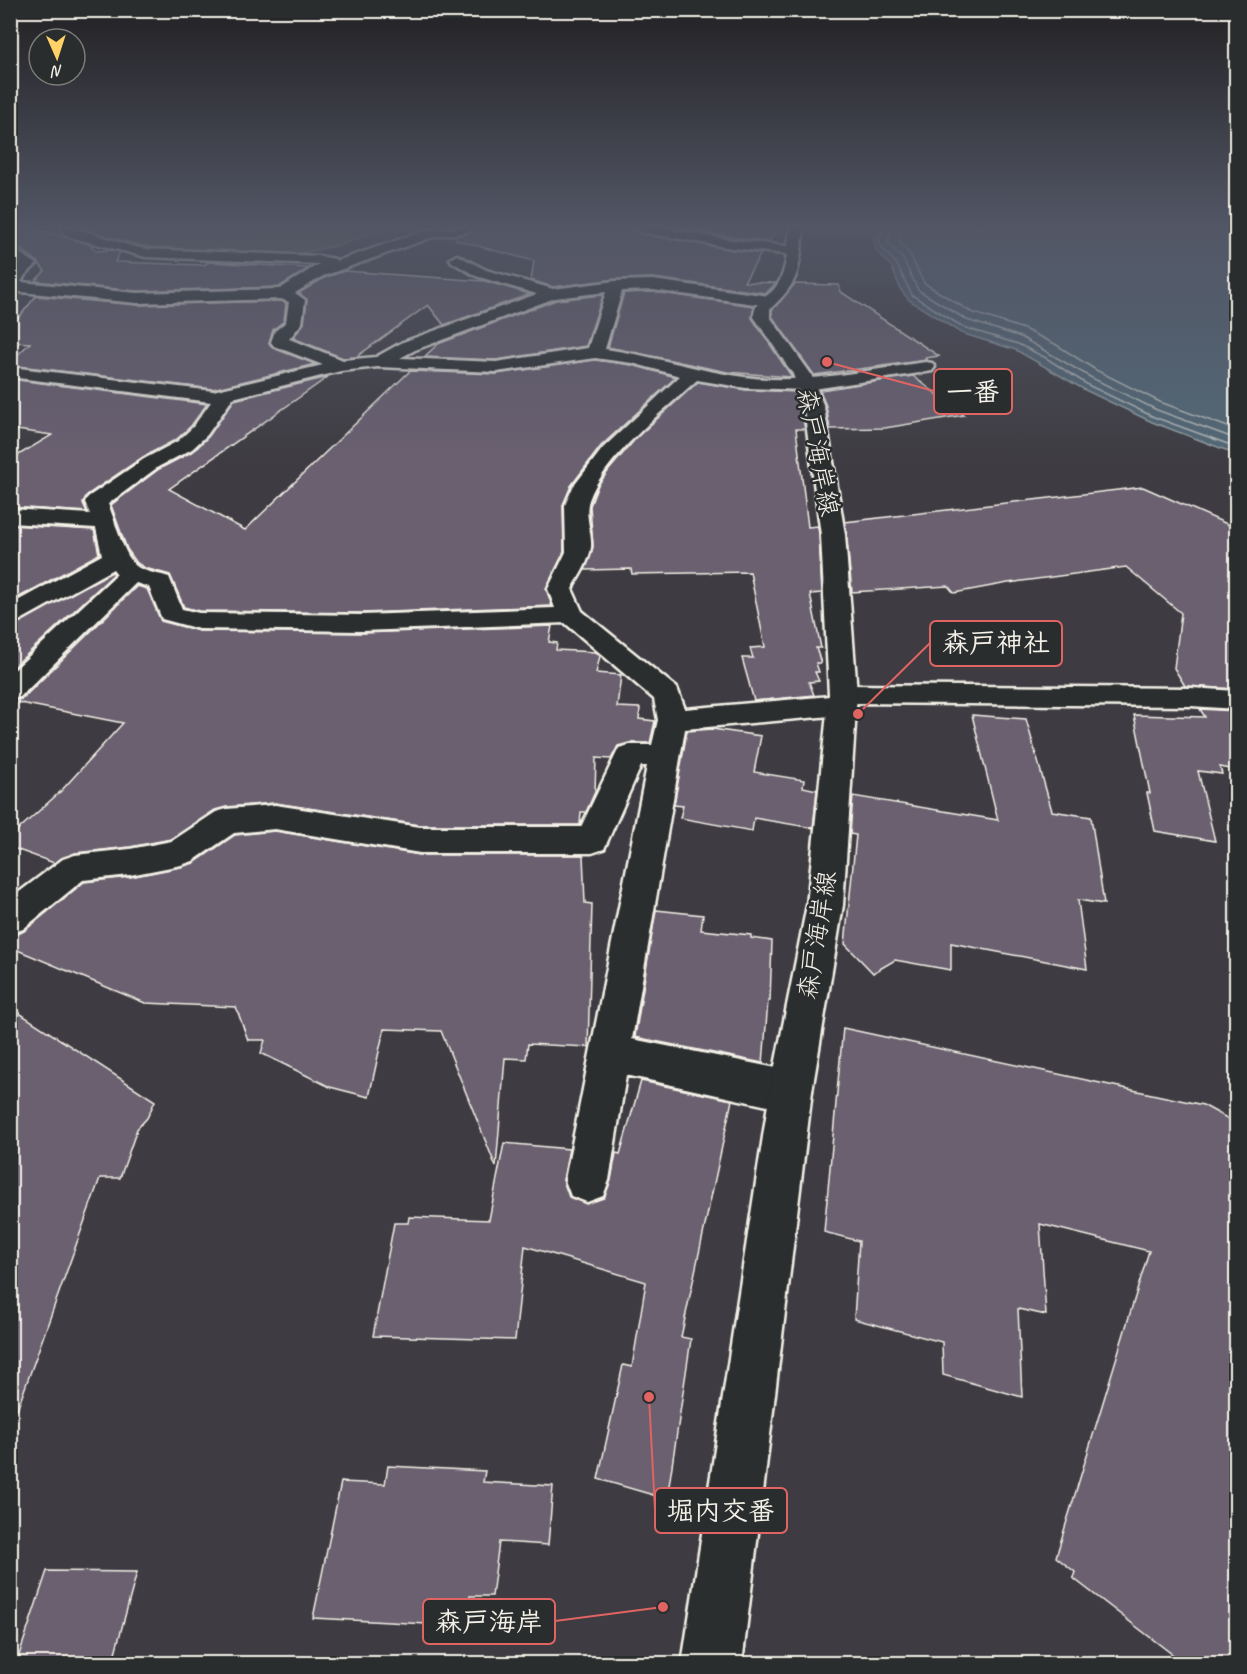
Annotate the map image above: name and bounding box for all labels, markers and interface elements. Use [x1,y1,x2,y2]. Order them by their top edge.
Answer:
north arrow [27,27,87,87]
text: N [49,61,63,81]
callout: 一番 [934,369,1012,414]
text: 一番 [946,375,1000,409]
street label: 森戸海岸線 [789,385,847,519]
callout: 森戸神社 [930,621,1062,666]
text: 森戸神社 [942,626,1050,660]
street label: 森戸海岸線 [791,868,843,1002]
callout: 堀内交番 [655,1488,787,1533]
text: 堀内交番 [667,1494,775,1528]
callout: 森戸海岸 [423,1599,555,1644]
text: 森戸海岸 [435,1605,543,1639]

